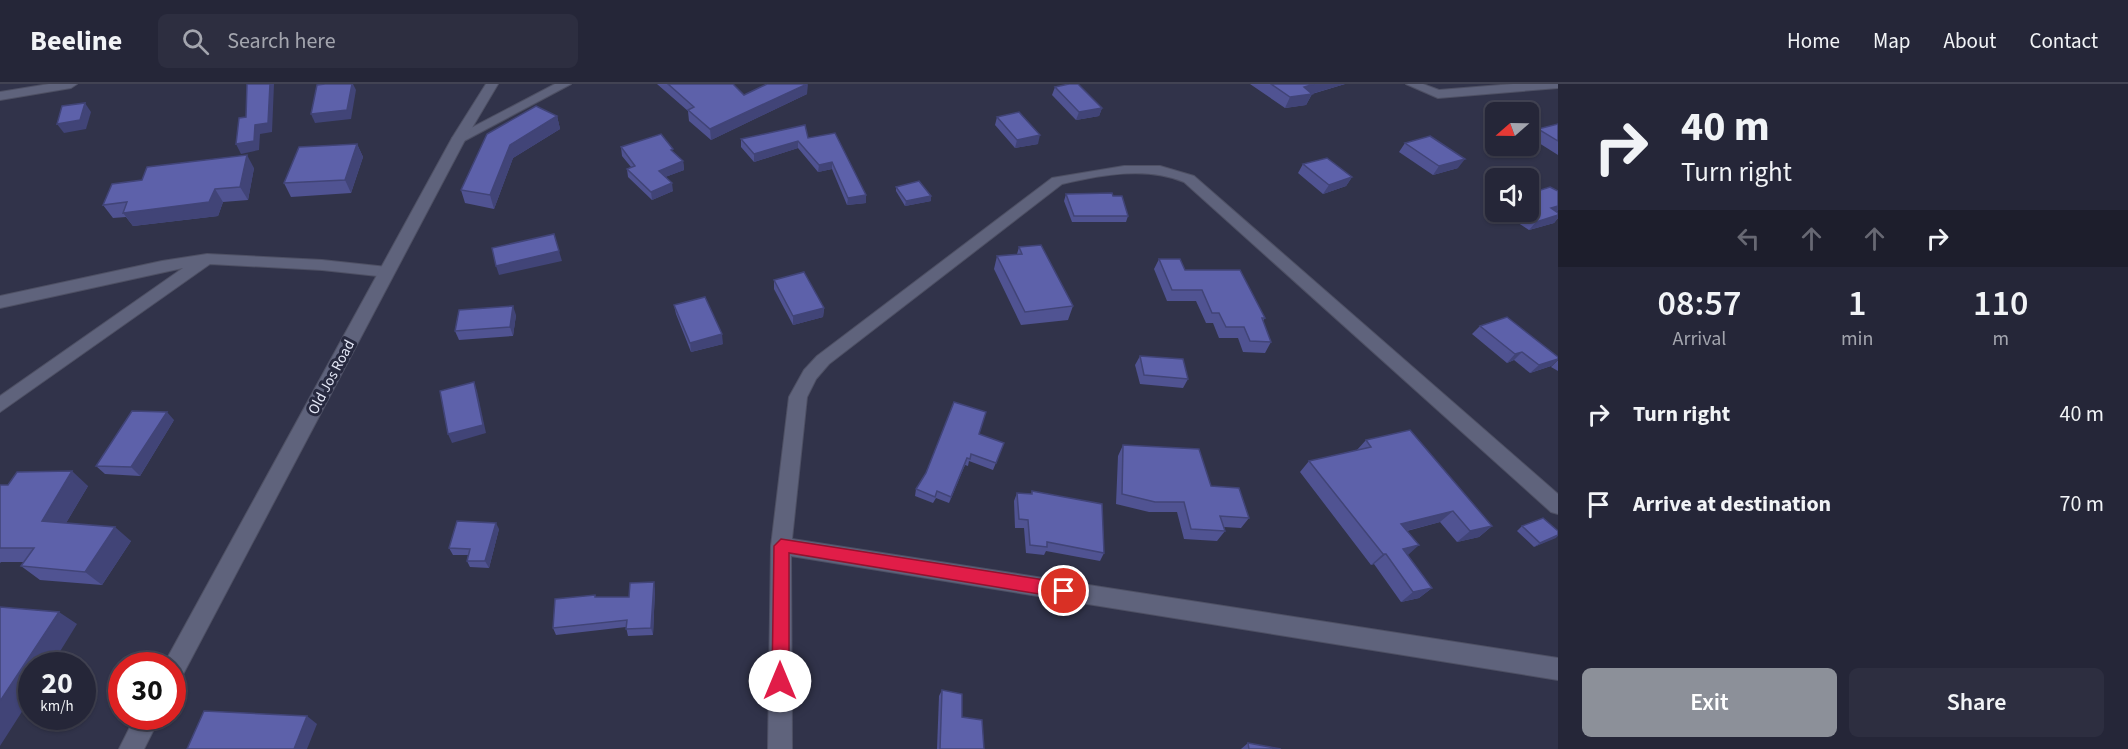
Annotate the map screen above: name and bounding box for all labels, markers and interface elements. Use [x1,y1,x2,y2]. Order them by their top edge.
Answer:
search box [158,14,578,68]
text: Beeline [30,21,122,61]
icon: search [179,25,212,58]
text: Search here [227,25,336,57]
text: Home [1787,26,1840,56]
text: Map [1873,26,1911,56]
text: About [1944,26,1996,56]
text: Contact [2029,26,2098,56]
text: 40 m [1681,97,1770,157]
north arrow [1485,102,1539,156]
map controls [1485,102,1539,222]
icon: right [1582,108,1660,186]
text: Turn right [1681,153,1792,192]
button: sound [1485,168,1539,222]
icon: left [1732,222,1765,255]
icon: ahead [1795,222,1828,255]
icon: ahead [1858,222,1891,255]
icon: right [1921,222,1954,255]
text: 08:57 [1658,278,1741,329]
text: 1 [1848,278,1866,329]
text: 110 [1973,278,2028,329]
text: Arrival [1673,325,1726,353]
text: min [1841,325,1873,353]
text: m [1992,325,2009,353]
street label: Old Jos Road [303,336,360,418]
icon: right [1582,398,1615,431]
text: Turn right [1633,398,1730,430]
text: 40 m [2059,398,2104,430]
icon: arrive [1582,488,1615,521]
text: Arrive at destination [1633,488,1831,520]
text: 70 m [2059,488,2104,520]
pin [1038,565,1089,616]
icon: arrive [1047,574,1080,607]
position arrow [748,649,812,713]
speed limit sign: 30 [108,652,186,730]
text: 20 [41,662,73,705]
button: Exit [1582,668,1837,737]
button: Share [1849,668,2104,737]
text: km/h [40,696,74,717]

